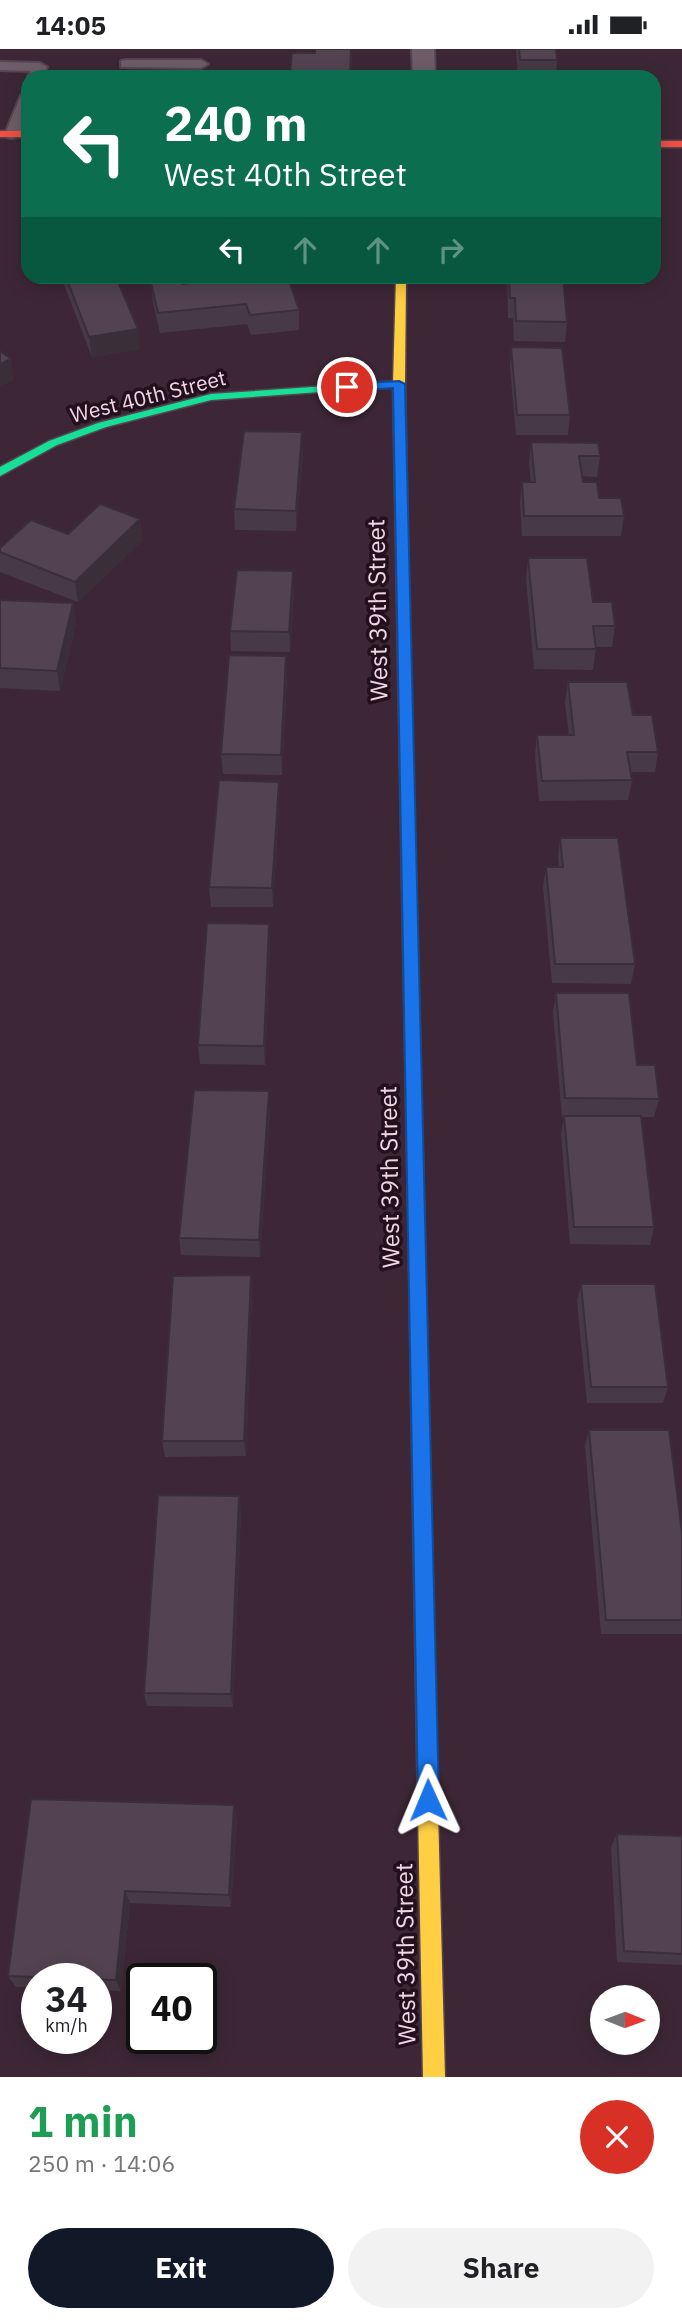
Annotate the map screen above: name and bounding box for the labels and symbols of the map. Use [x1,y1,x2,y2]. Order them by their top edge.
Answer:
pin [317,357,377,417]
street label: West 40th Street [67,363,229,429]
street label: West 39th Street [359,519,395,701]
street label: West 39th Street [371,1086,407,1268]
position arrow [391,1763,465,1837]
street label: West 39th Street [387,1863,423,2045]
speed limit sign: 40 [126,1963,217,2054]
north arrow [590,1985,660,2055]

